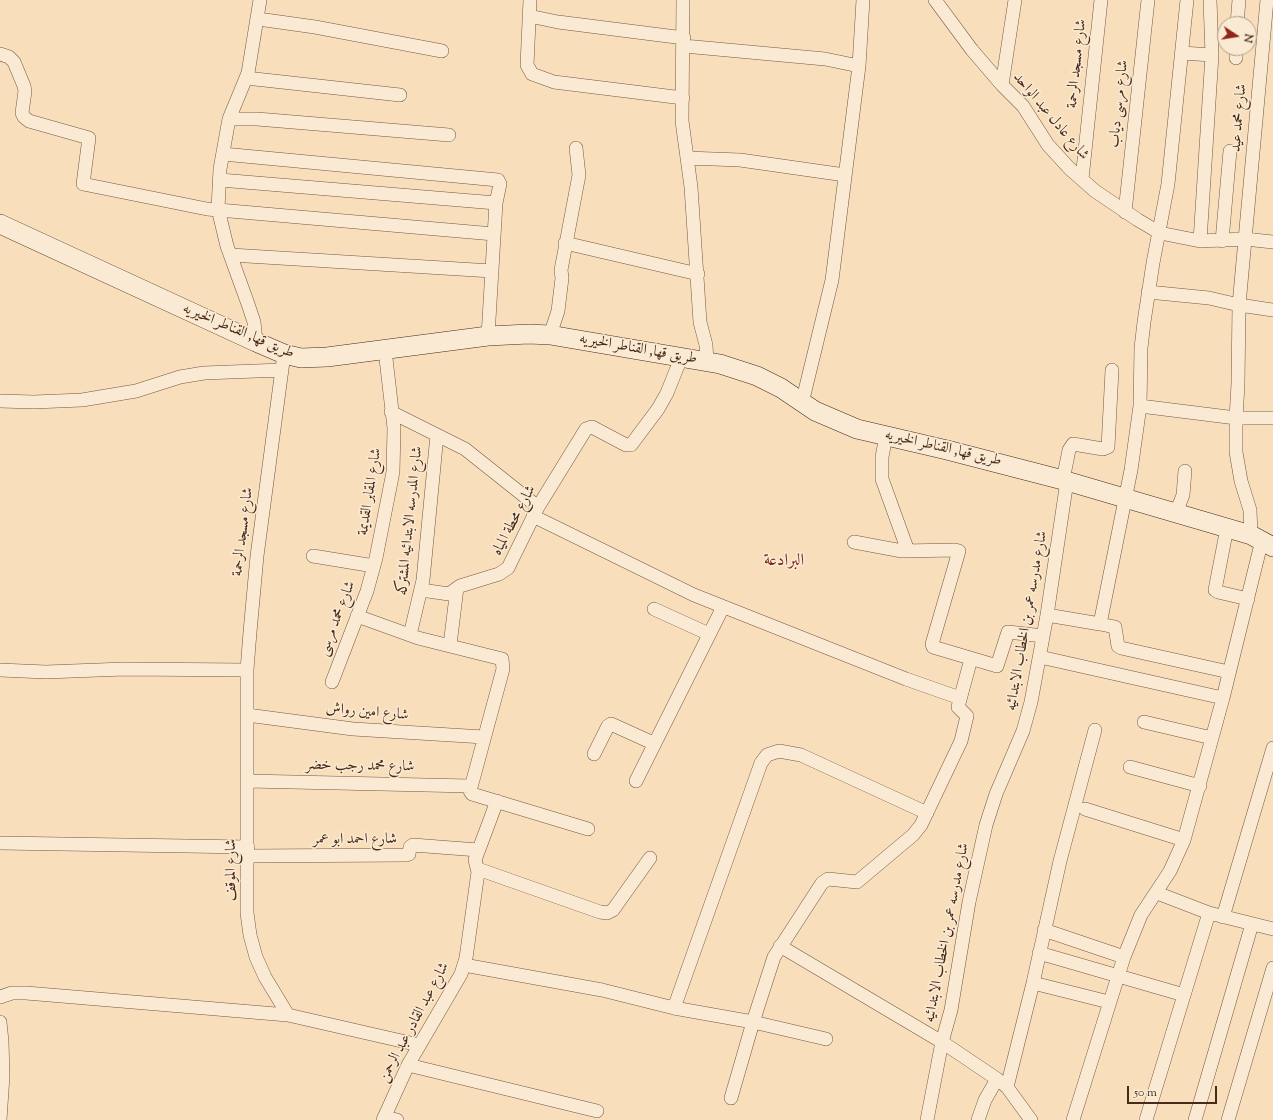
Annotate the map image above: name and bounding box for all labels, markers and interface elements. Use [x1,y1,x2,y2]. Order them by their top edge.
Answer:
north arrow [1217,16,1257,56]
street label: شارع مسجد الرحمة [1064,19,1092,109]
text: N [1239,32,1256,44]
street label: شارع مرسى دياب [1106,59,1134,149]
street label: شارع عادل عبد الواحد [1008,69,1092,165]
street label: شارع محمد عيد [1228,83,1252,153]
street label: طريق قها, القناطر الخيريه [179,300,297,364]
street label: طريق قها, القناطر الخيريه [578,331,698,369]
street label: طريق قها, القناطر الخيريه [883,427,1003,471]
street label: شارع المدرسه الابتدائيه المشتركه [394,446,428,596]
street label: شارع المقابر القديمة [355,447,387,537]
street label: شارع محطة المياه [489,483,541,559]
street label: شارع مسجد الرحمة [230,487,258,577]
street label: شارع مدرسه عمر بن الخطاب الابتدائيه [1003,530,1053,712]
district label: البرادعة [764,552,804,572]
street label: شارع محمد مرسى [315,579,361,659]
street label: شارع امين رواش [325,700,409,726]
street label: شارع محمد رجب خضر [306,757,414,777]
street label: شارع احمد ابو عمر [313,831,397,849]
street label: شارع الموقف [223,839,241,901]
street label: شارع مدرسه عمر بن الخطاب الابتدائيه [922,842,974,1024]
street label: شارع عبد القادر عبد الرحمن [376,960,454,1086]
scale bar [1129,1078,1219,1104]
text: 50 m [1134,1084,1157,1102]

